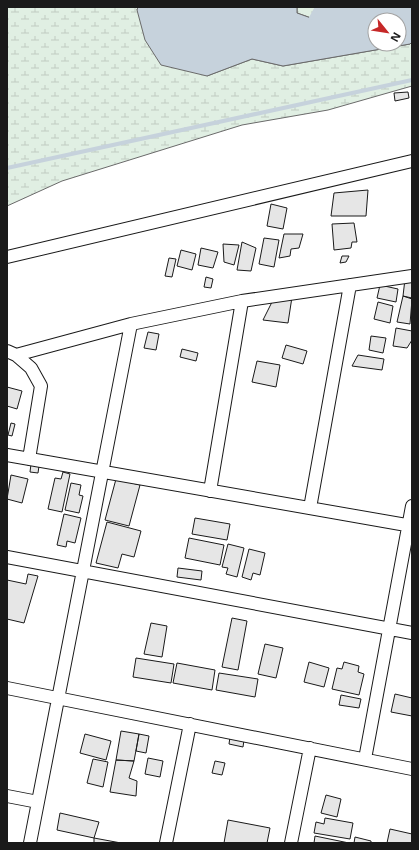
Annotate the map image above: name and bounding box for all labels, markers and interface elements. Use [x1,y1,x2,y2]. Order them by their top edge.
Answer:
north arrow [367,12,407,52]
text: N [387,30,405,45]

